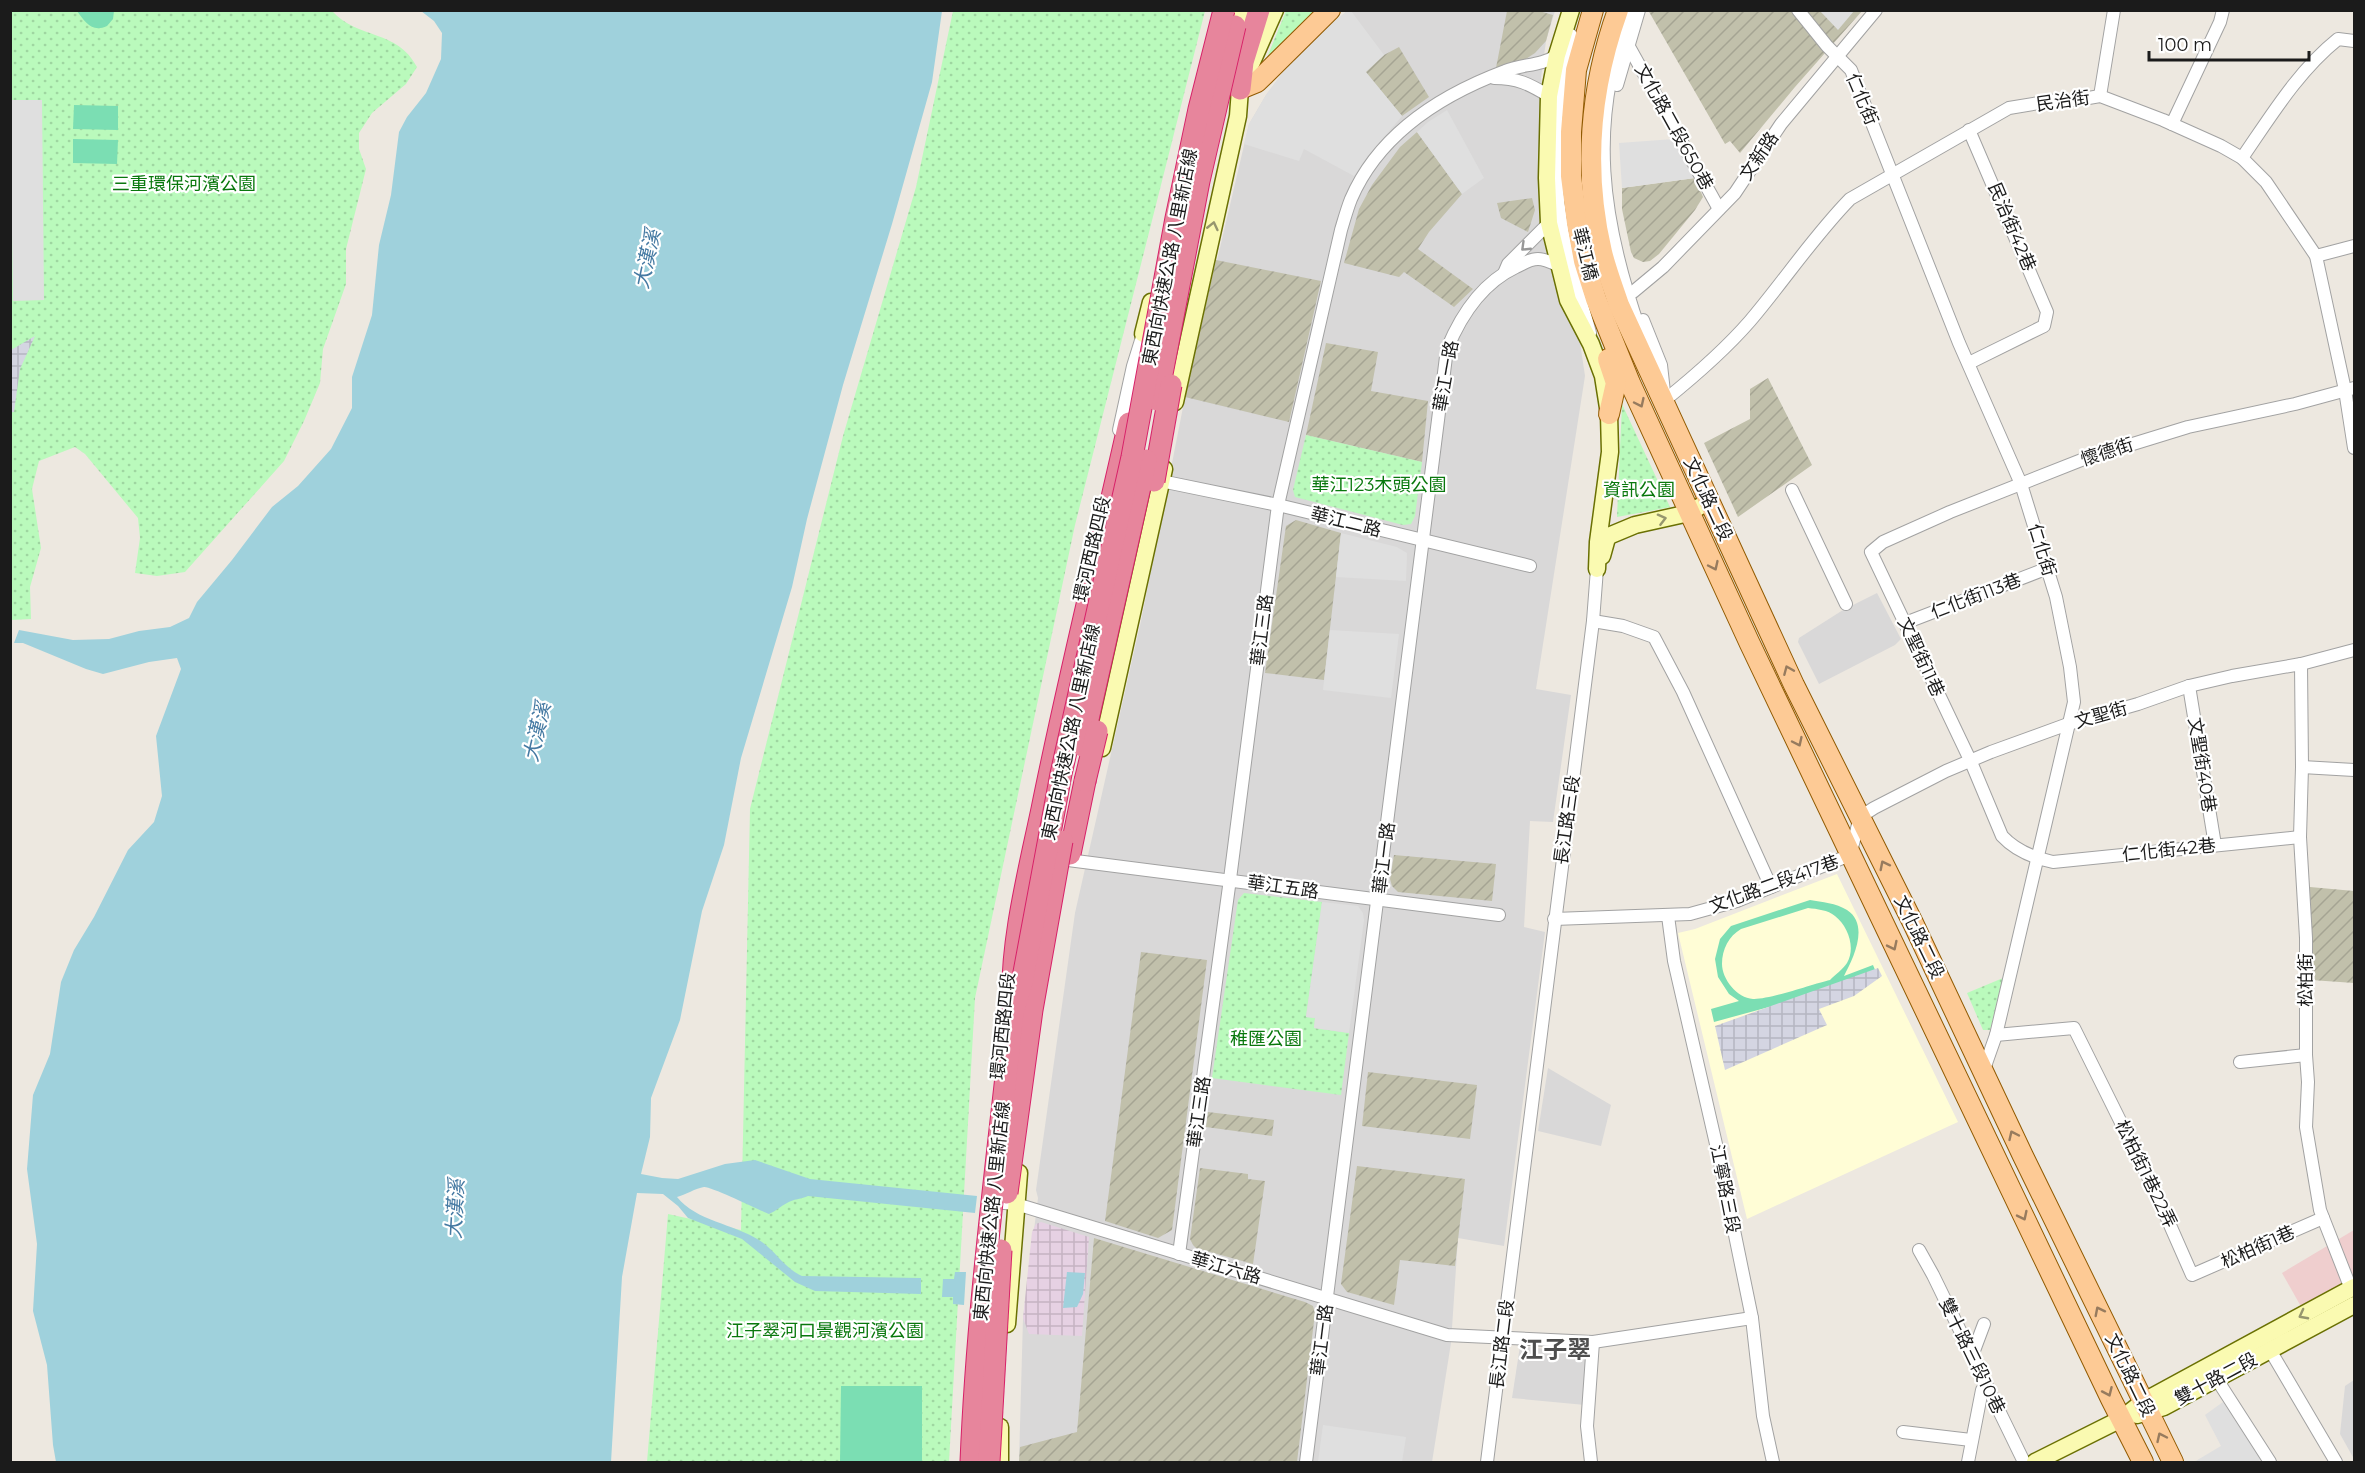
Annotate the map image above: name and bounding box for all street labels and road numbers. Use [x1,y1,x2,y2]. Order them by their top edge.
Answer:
street label: 文化路二段650巷 [1630,60,1718,194]
street label: 仁化街 [1841,70,1883,128]
street label: 民治街 [2035,86,2091,116]
street label: 文新路 [1735,127,1783,185]
street label: 東西向快速公路 八里新店線 [1138,147,1202,367]
street label: 民治街42巷 [1983,179,2041,275]
street label: 華江橋 [1568,225,1602,283]
street label: 華江一路 [1429,339,1463,413]
street label: 懷德街 [2078,433,2136,471]
street label: 文化路二段 [1679,454,1737,544]
street label: 環河西路四段 [1069,494,1115,604]
street label: 華江二路 [1308,503,1384,541]
street label: 仁化街 [2024,521,2060,579]
street label: 仁化街113巷 [1928,569,2024,623]
street label: 華江三路 [1247,593,1277,667]
street label: 文聖街11巷 [1893,614,1949,700]
street label: 東西向快速公路 八里新店線 [1037,622,1105,842]
street label: 文聖街 [2072,697,2130,733]
street label: 文聖街40巷 [2184,716,2220,814]
street label: 長江路三段 [1550,774,1584,866]
street label: 華江一路 [1369,821,1399,895]
street label: 仁化街42巷 [2121,834,2217,866]
street label: 文化路二段417巷 [1706,850,1842,918]
street label: 華江五路 [1246,871,1320,903]
street label: 文化路二段 [1889,892,1949,982]
street label: 松柏街 [2295,953,2317,1007]
street label: 環河西路四段 [986,971,1020,1081]
street label: 華江三路 [1183,1075,1215,1149]
street label: 東西向快速公路 八里新店線 [970,1100,1014,1322]
street label: 松柏街1巷22弄 [2110,1117,2182,1231]
street label: 江寧路三段 [1706,1143,1744,1235]
street label: 松柏街1巷 [2218,1221,2298,1273]
street label: 華江六路 [1188,1248,1264,1288]
street label: 雙十路三段10巷 [1934,1294,2010,1418]
street label: 長江路二段 [1486,1298,1518,1390]
street label: 華江一路 [1307,1303,1337,1377]
street label: 文化路二段 [2100,1330,2160,1420]
street label: 雙十路二段 [2171,1348,2261,1410]

